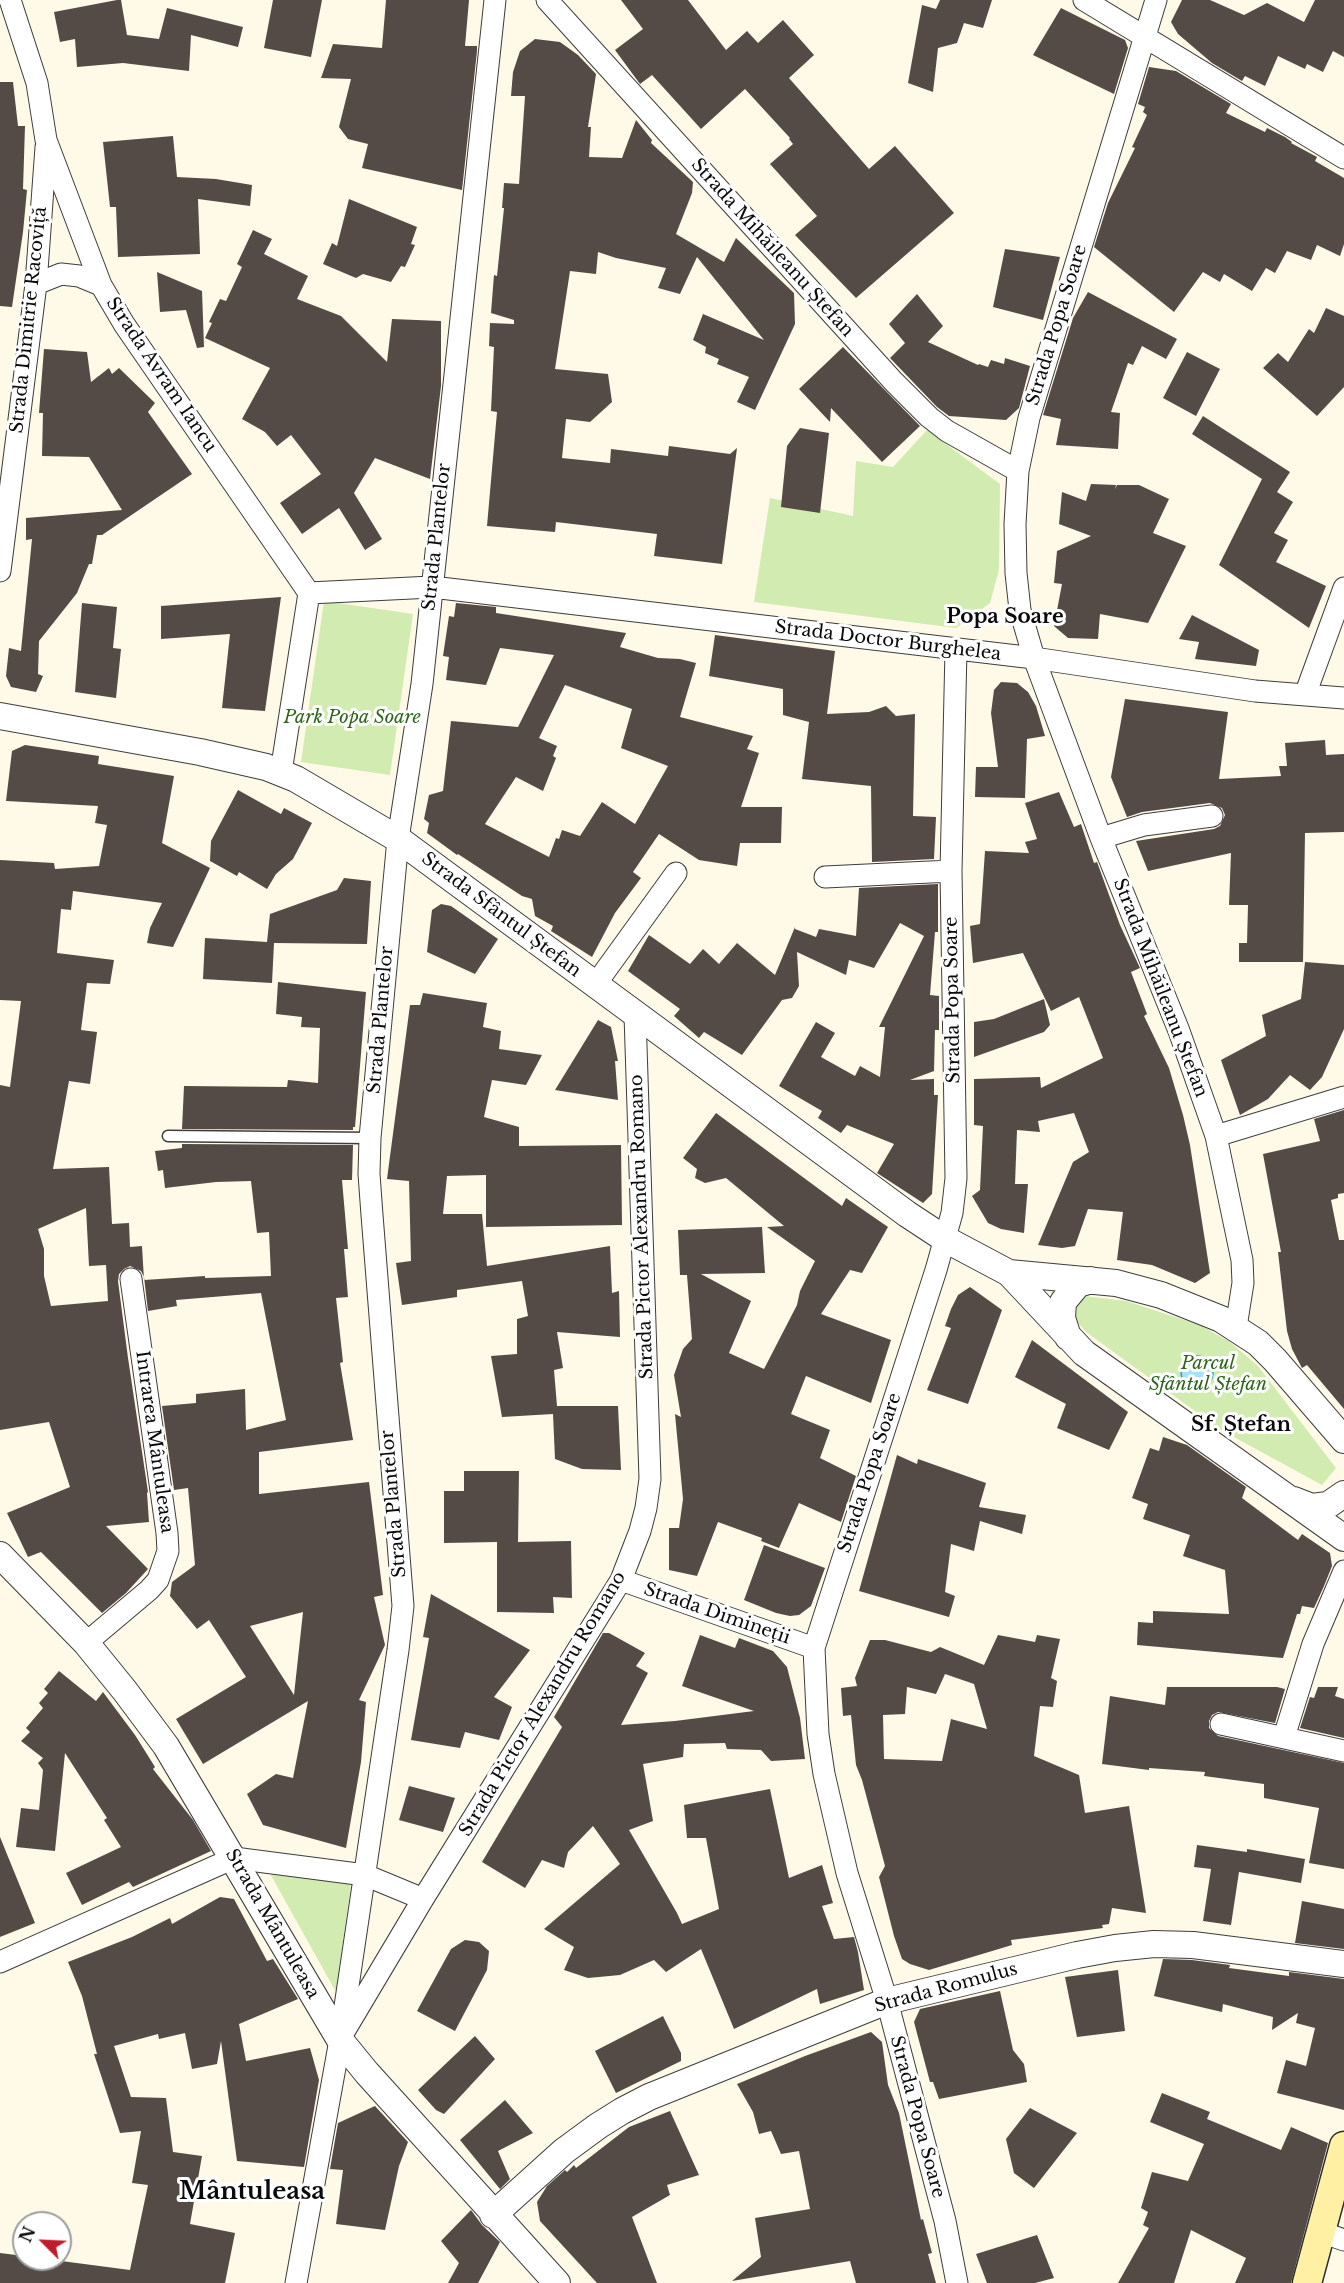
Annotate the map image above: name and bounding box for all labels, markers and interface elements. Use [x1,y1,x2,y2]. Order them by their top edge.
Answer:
street label: Strada Mihăileanu Ștefan [686,154,858,342]
street label: Strada Dimitrie Racoviță [6,206,52,434]
street label: Strada Popa Soare [1022,242,1092,408]
street label: Strada Avram Iancu [101,293,221,457]
street label: Strada Plantelor [419,462,455,612]
district label: Popa Soare [946,605,1064,629]
street label: Strada Doctor Burghelea [774,616,1002,666]
park label: Park Popa Soare [283,707,421,729]
street label: Strada Sfântul Ștefan [417,848,585,982]
street label: Strada Mihăileanu Ștefan [1108,876,1212,1100]
street label: Strada Popa Soare [941,916,965,1084]
street label: Strada Plantelor [364,945,398,1095]
street label: Strada Pictor Alexandru Romano [626,1074,658,1380]
street label: Intrarea Mântuleasa [130,1349,178,1535]
park label: Parcul Sfântul Ștefan [1149,1353,1267,1396]
street label: Strada Popa Soare [834,1390,906,1556]
district label: Sf. Ștefan [1191,1413,1291,1437]
street label: Strada Plantelor [377,1429,411,1579]
street label: Strada Pictor Alexandru Romano [455,1568,631,1840]
street label: Strada Dimineții [641,1579,793,1649]
street label: Strada Mântuleasa [220,1845,324,2003]
street label: Strada Romulus [872,1958,1020,2018]
street label: Strada Popa Soare [885,2033,949,2201]
district label: Mântuleasa [179,2178,325,2206]
north arrow [12,2211,72,2271]
text: N [15,2224,40,2245]

